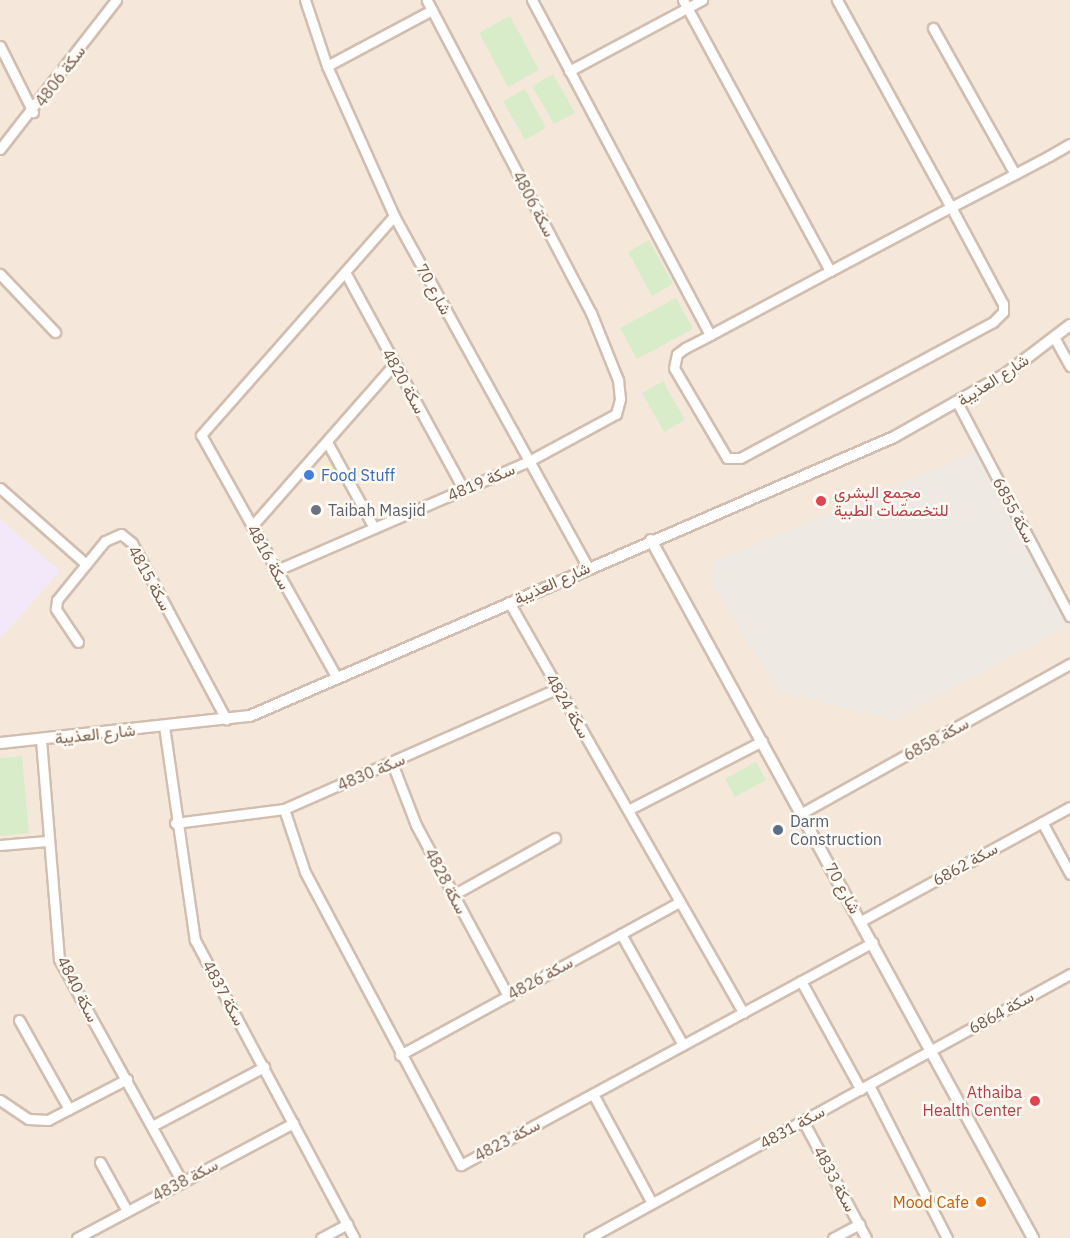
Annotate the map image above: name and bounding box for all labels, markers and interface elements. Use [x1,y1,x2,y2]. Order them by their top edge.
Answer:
street label: سكة 4806 [31,42,89,110]
street label: سكة 4806 [509,168,559,240]
street label: شارع 70 [412,260,456,318]
street label: سكة 4820 [378,345,430,417]
street label: شارع العذيبة [954,350,1032,410]
street label: سكة 4819 [444,459,518,505]
place label: Food Stuff [321,465,395,485]
marker: Food Stuff [302,468,316,482]
street label: سكة 6855 [989,474,1039,546]
place label: مجمع البشرى للتخصصّات الطبية [834,482,949,520]
marker: مجمع البشرى للتخصصّات الطبية [812,492,830,510]
place label: Taibah Masjid [328,500,426,520]
marker: Taibah Masjid [309,503,323,517]
street label: سكة 4816 [243,521,295,593]
street label: سكة 4815 [124,542,176,614]
street label: شارع العذيبة [511,558,593,608]
street label: سكة 4824 [542,670,594,742]
street label: سكة 6858 [900,713,972,765]
street label: شارع العذيبة [54,720,136,748]
street label: سكة 4830 [334,749,408,795]
place label: Darm Construction [790,811,882,849]
marker: Darm Construction [771,823,785,837]
street label: سكة 6862 [929,838,1001,890]
street label: سكة 4828 [421,845,471,917]
street label: شارع 70 [821,859,865,917]
street label: سكة 4826 [504,952,576,1004]
street label: سكة 4840 [53,953,103,1025]
street label: سكة 4837 [199,957,249,1029]
street label: سكة 6864 [965,986,1037,1038]
place label: Athaiba Health Center [923,1082,1022,1120]
marker: Athaiba Health Center [1026,1092,1044,1110]
street label: سكة 4831 [756,1101,828,1153]
street label: سكة 4823 [471,1115,543,1165]
street label: سكة 4833 [810,1143,860,1215]
street label: سكة 4838 [149,1155,221,1205]
place label: Mood Cafe [893,1192,969,1212]
marker: Mood Cafe [974,1195,988,1209]

